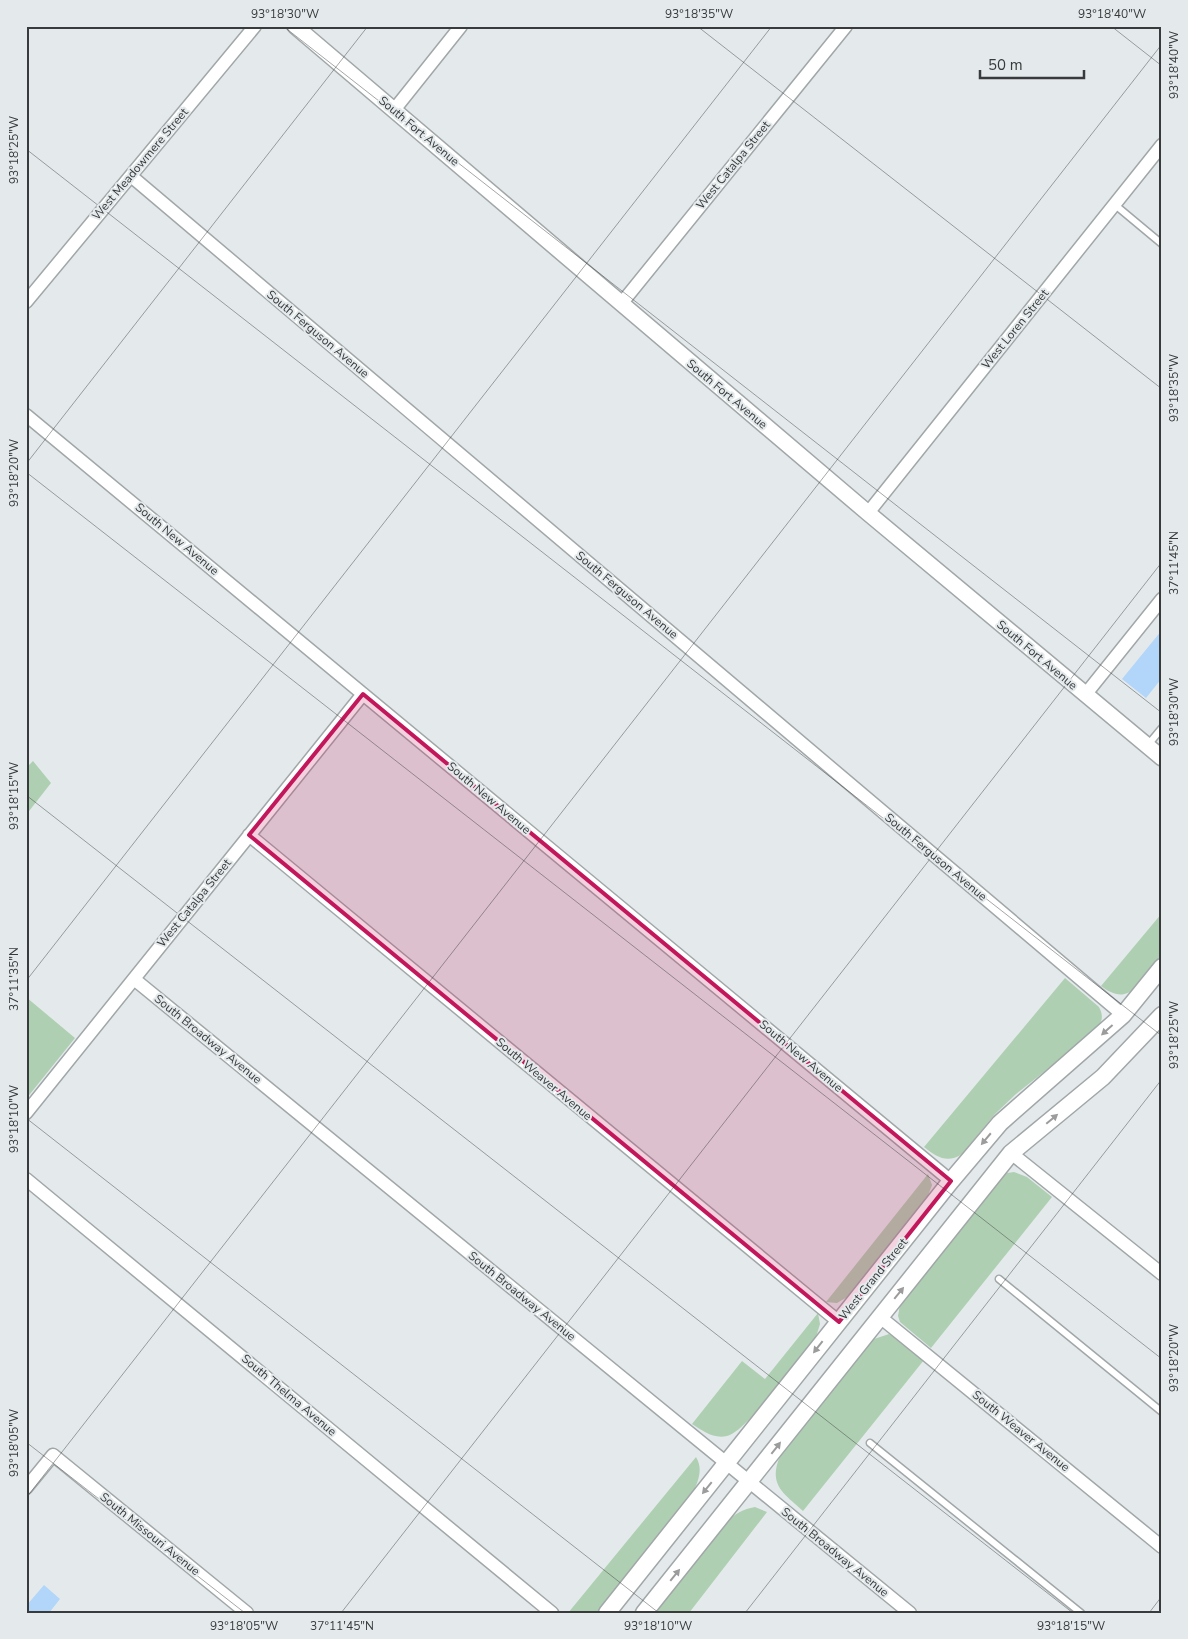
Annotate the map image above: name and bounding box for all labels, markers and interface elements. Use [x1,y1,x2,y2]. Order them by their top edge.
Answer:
text: 93°18'30"W [251,6,319,22]
text: 93°18'35"W [665,6,733,22]
text: 93°18'40"W [1078,6,1146,22]
text: 93°18'40"W [1166,31,1182,99]
scale bar [980,48,1084,80]
text: 50 m [988,55,1023,75]
street label: South Fort Avenue [375,93,463,169]
street label: West Meadowmere Street [88,104,192,223]
text: 93°18'25"W [6,116,22,184]
street label: West Catalpa Street [692,117,774,213]
street label: West Loren Street [978,285,1053,372]
street label: South Ferguson Avenue [264,286,372,382]
text: 93°18'35"W [1166,354,1182,422]
street label: South Fort Avenue [683,356,771,432]
text: 93°18'20"W [6,439,22,507]
street label: South New Avenue [132,499,222,579]
text: 37°11'45"N [1166,531,1182,595]
street label: South Ferguson Avenue [573,547,681,643]
street label: South Fort Avenue [993,617,1081,693]
text: 93°18'30"W [1166,678,1182,746]
street label: South New Avenue [444,758,534,838]
text: 93°18'15"W [6,762,22,830]
street label: South Ferguson Avenue [882,809,990,905]
street label: West Catalpa Street [153,855,235,951]
text: 37°11'35"N [6,947,22,1011]
street label: South Broadway Avenue [151,991,265,1087]
text: 93°18'25"W [1166,1001,1182,1069]
street label: South New Avenue [756,1016,846,1096]
one-way arrow [1101,1024,1113,1036]
street label: South Weaver Avenue [493,1034,595,1124]
text: 93°18'10"W [6,1085,22,1153]
one-way arrow [1046,1114,1058,1125]
one-way arrow [981,1132,992,1145]
street label: West Grand Street [835,1234,911,1323]
street label: South Broadway Avenue [465,1248,579,1344]
one-way arrow [893,1287,904,1300]
text: 93°18'20"W [1166,1324,1182,1392]
one-way arrow [813,1340,824,1353]
street label: South Thelma Avenue [238,1350,340,1440]
street label: South Weaver Avenue [969,1387,1073,1475]
text: 93°18'05"W [6,1409,22,1477]
one-way arrow [770,1441,781,1454]
one-way arrow [701,1482,712,1495]
street label: South Missouri Avenue [97,1489,203,1579]
street label: South Broadway Avenue [778,1504,892,1600]
one-way arrow [669,1568,680,1581]
text: 93°18'05"W [210,1618,278,1634]
text: 37°11'45"N [310,1618,374,1634]
text: 93°18'10"W [624,1618,692,1634]
text: 93°18'15"W [1037,1618,1105,1634]

